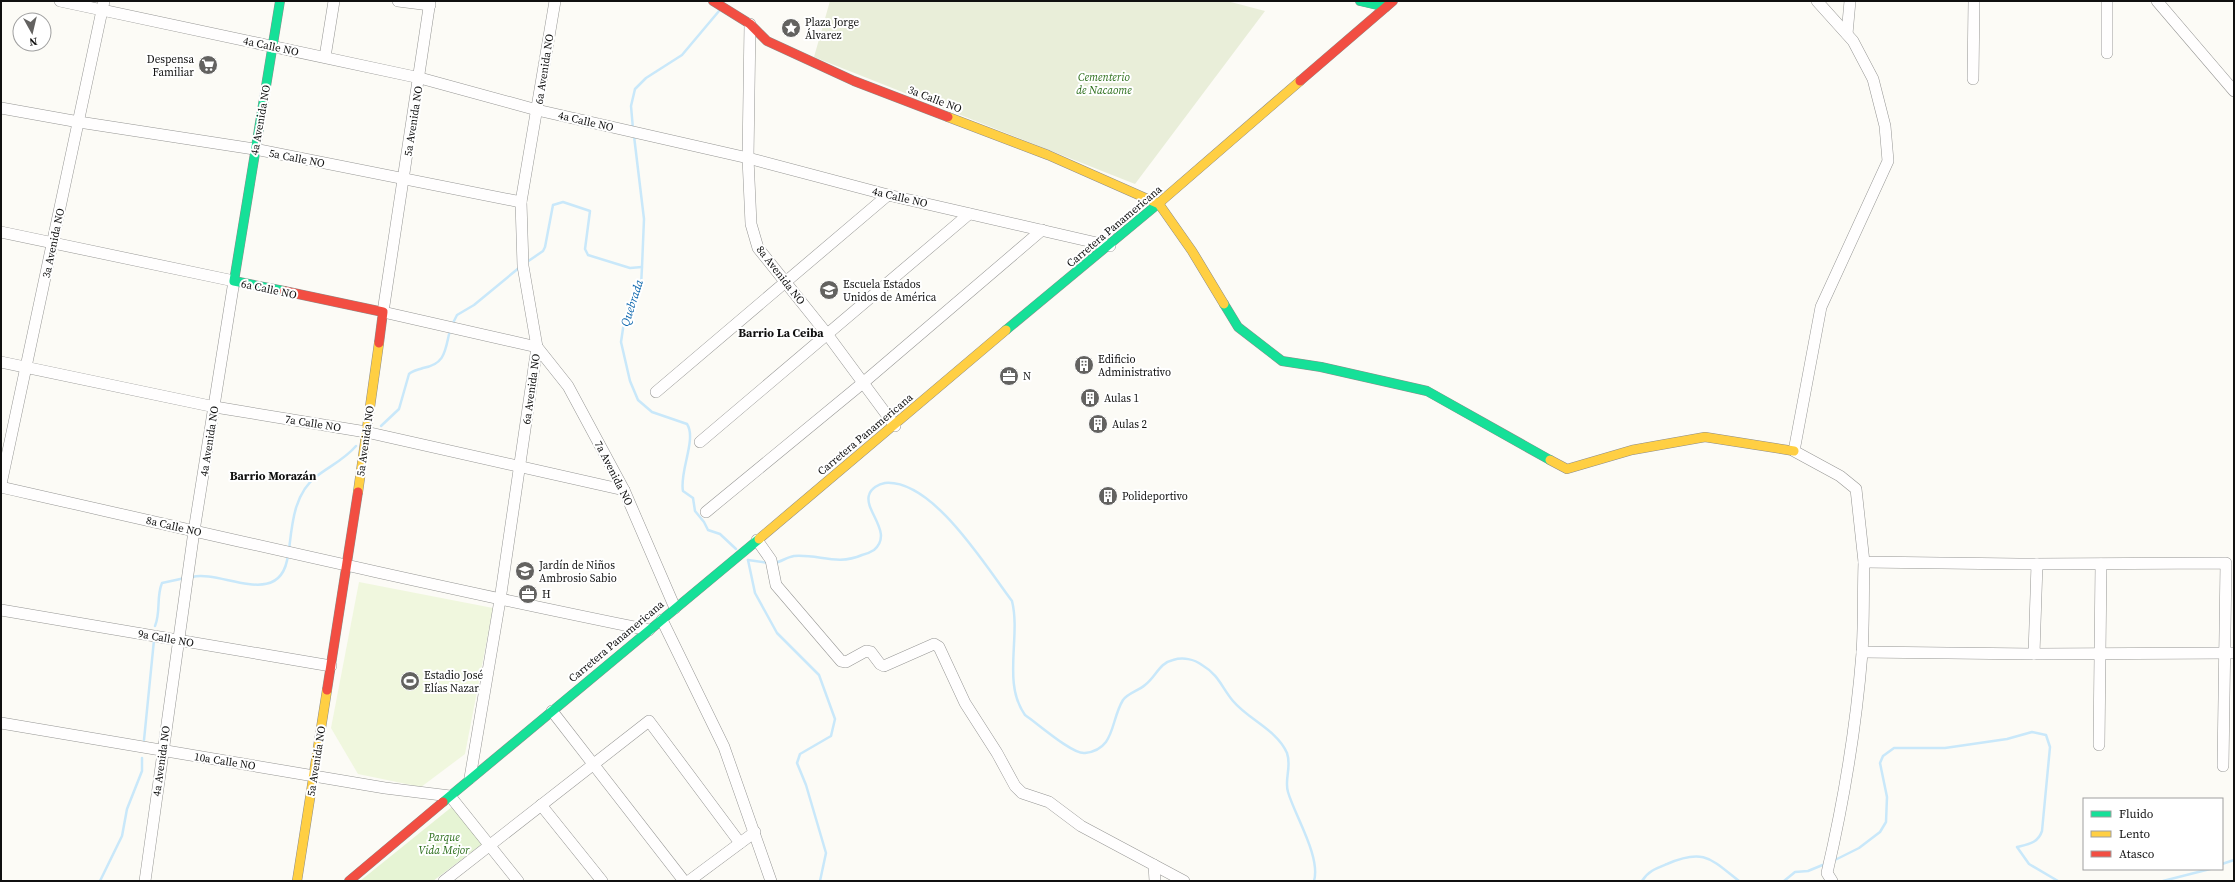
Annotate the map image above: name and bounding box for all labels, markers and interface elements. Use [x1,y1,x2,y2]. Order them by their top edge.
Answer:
north arrow [12,12,52,52]
place label: Plaza Jorge Álvarez [805,15,859,43]
place icon: Plaza Jorge Álvarez [780,17,802,39]
text: N [28,33,38,49]
street label: 4a Calle NO [242,33,300,60]
street label: 6a Avenida NO [532,33,557,105]
place label: Despensa Familiar [147,52,194,80]
supermarket icon: Despensa Familiar [197,54,219,76]
park label: Cementerio de Nacaome [1076,70,1132,98]
street label: 3a Calle NO [906,82,964,117]
street label: 4a Avenida NO [247,84,274,156]
street label: 5a Avenida NO [401,85,426,157]
street label: 4a Calle NO [557,108,615,135]
street label: 5a Calle NO [268,146,326,171]
street label: Carretera Panamericana [1064,182,1165,271]
street label: 4a Calle NO [871,184,929,211]
street label: 3a Avenida NO [39,207,68,279]
street label: 8a Avenida NO [753,243,809,308]
street label: 6a Calle NO [240,276,298,303]
water label: Quebrada [617,277,647,329]
place label: Escuela Estados Unidos de América [843,277,937,305]
school or university icon: Escuela Estados Unidos de América [818,279,840,301]
district label: Barrio La Ceiba [738,325,824,341]
place label: Edificio Administrativo [1098,352,1171,380]
street label: 6a Avenida NO [519,353,544,425]
building icon: Edificio Administrativo [1073,354,1095,376]
office icon: N [998,365,1020,387]
place label: N [1023,369,1031,384]
building icon: Aulas 1 [1079,387,1101,409]
street label: Carretera Panamericana [815,390,916,479]
place label: Aulas 1 [1104,391,1139,406]
street label: 4a Avenida NO [197,405,222,477]
street label: 5a Avenida NO [353,405,378,477]
street label: 7a Calle NO [284,412,342,435]
building icon: Aulas 2 [1087,413,1109,435]
place label: Aulas 2 [1112,417,1148,432]
street label: 7a Avenida NO [591,438,636,509]
district label: Barrio Morazán [230,468,317,484]
building icon: Polideportivo [1097,485,1119,507]
place label: Polideportivo [1122,489,1188,504]
street label: 8a Calle NO [145,513,203,540]
place label: Jardín de Niños Ambrosio Sabio [538,558,617,586]
school or university icon: Jardín de Niños Ambrosio Sabio [514,560,536,582]
office icon: H [517,583,539,605]
place label: H [542,587,551,602]
street label: Carretera Panamericana [566,597,667,686]
street label: 9a Calle NO [137,626,195,651]
place label: Estadio José Elías Nazar [424,668,483,696]
sports icon: Estadio José Elías Nazar [399,670,421,692]
street label: 4a Avenida NO [149,725,174,797]
street label: 5a Avenida NO [304,725,329,797]
street label: 10a Calle NO [193,749,257,774]
legend [2083,798,2223,870]
text: Fluido [2119,806,2154,822]
text: Lento [2119,826,2150,842]
park label: Parque Vida Mejor [419,830,470,858]
text: Atasco [2119,846,2155,862]

